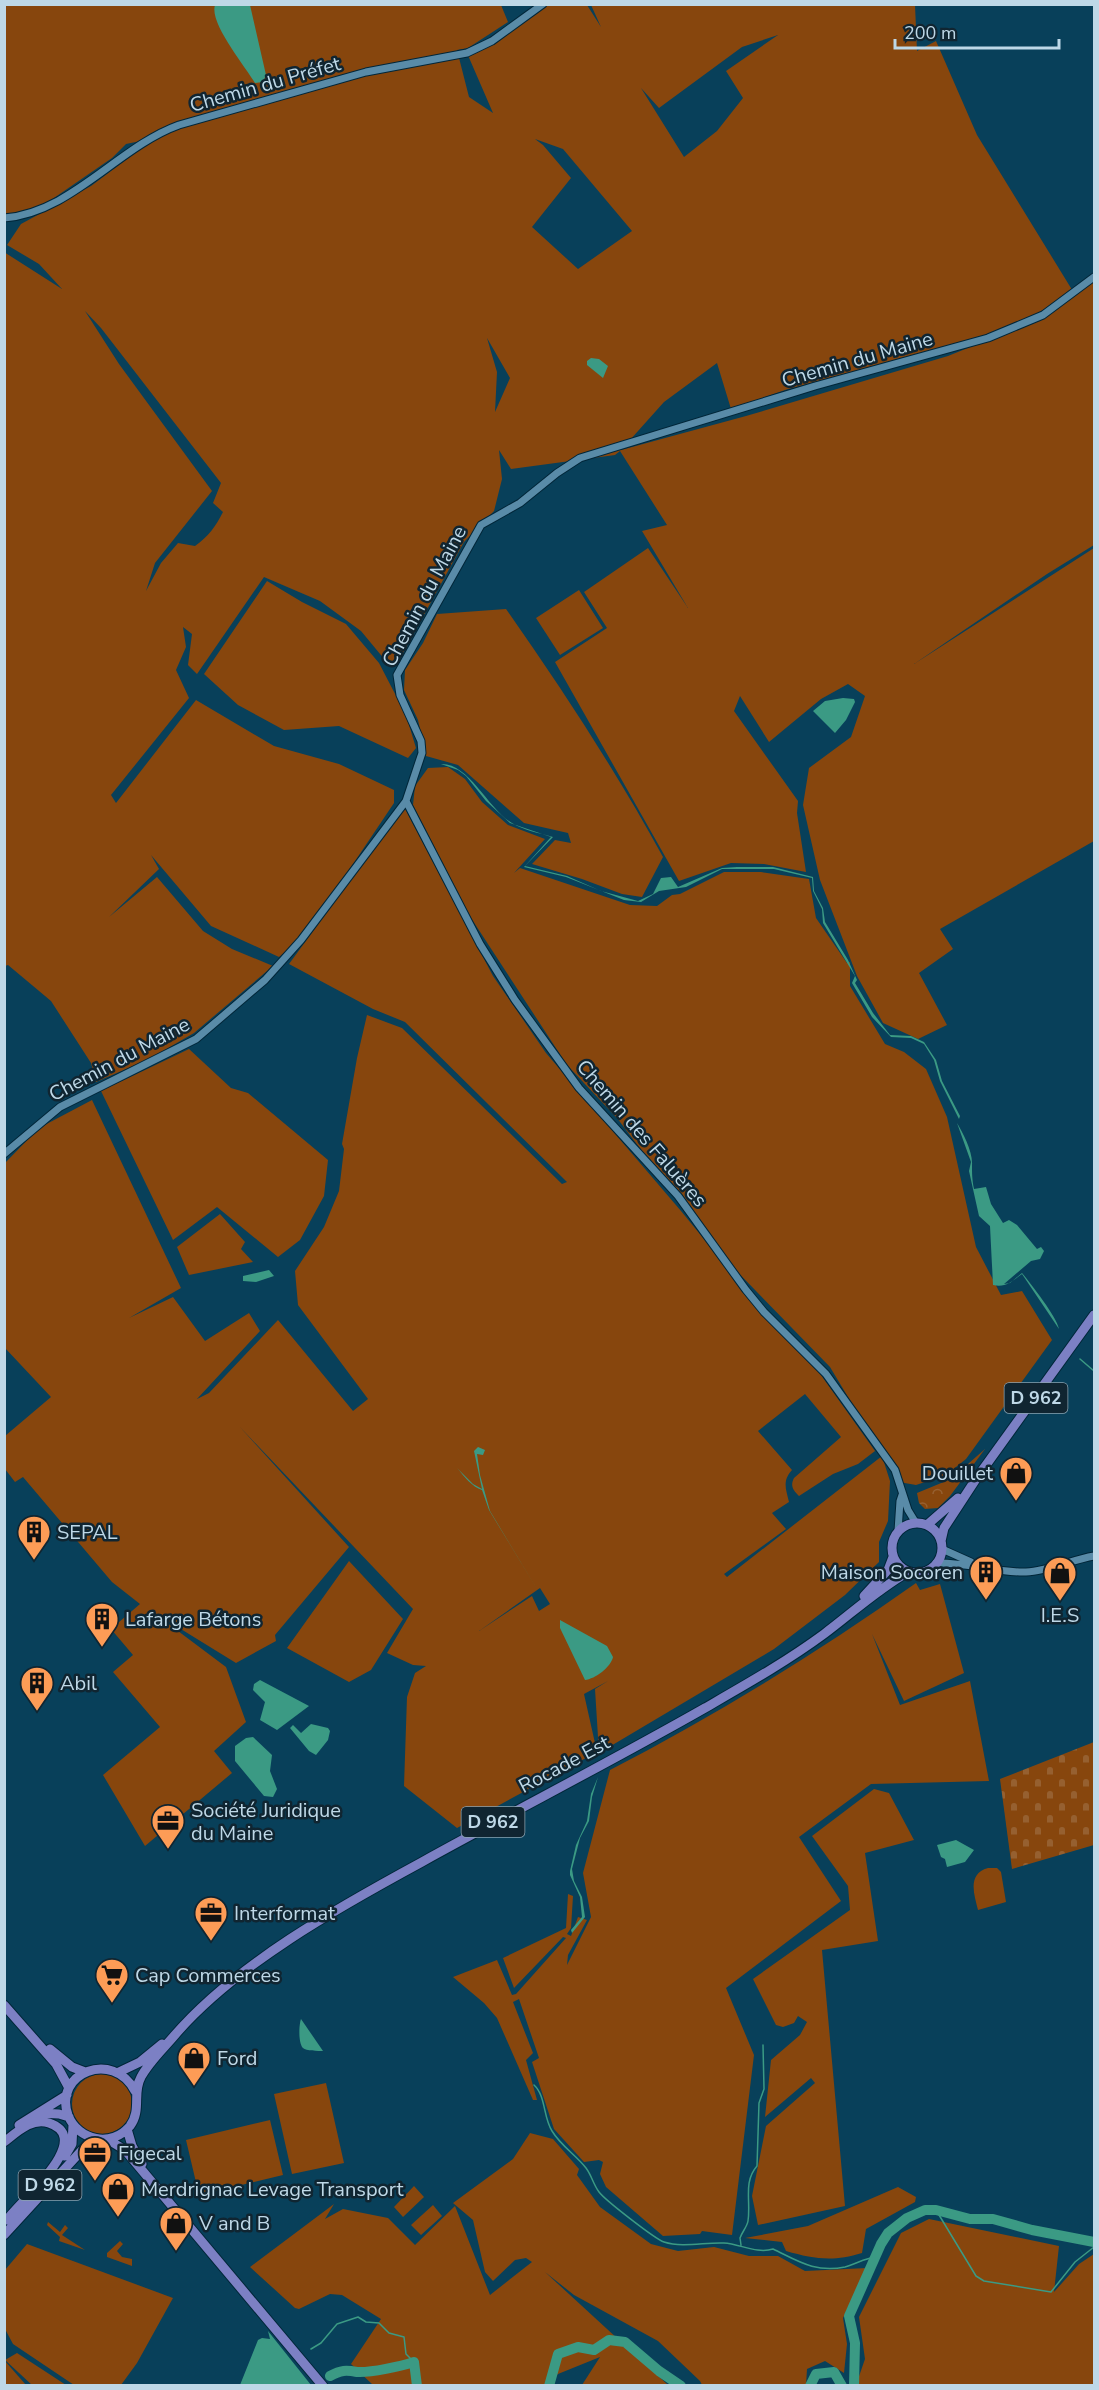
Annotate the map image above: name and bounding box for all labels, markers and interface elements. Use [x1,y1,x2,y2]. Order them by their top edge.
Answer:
scale bar [895,12,1058,50]
text: 200 m [904,21,956,45]
street label: Chemin du Préfet [186,50,345,119]
street label: Chemin du Maine [778,325,936,394]
street label: Chemin du Maine [376,521,473,671]
street label: Chemin du Maine [44,1011,194,1108]
street label: Chemin des Faluères [570,1054,713,1213]
road number: D 962 [1004,1383,1068,1413]
shop icon: Douillet [998,1455,1034,1502]
place label: Douillet [922,1460,994,1487]
building icon: SEPAL [16,1514,52,1561]
place label: SEPAL [57,1519,118,1546]
building icon: Maison Socoren [968,1554,1004,1601]
shop icon: I.E.S [1042,1555,1078,1602]
place label: Maison Socoren [821,1559,963,1586]
building icon: Lafarge Bétons [84,1601,120,1648]
place label: I.E.S [1041,1602,1079,1629]
place label: Lafarge Bétons [125,1606,261,1633]
building icon: Abil [19,1665,55,1712]
place label: Abil [60,1670,97,1697]
street label: Rocade Est [514,1729,615,1800]
place label: Société Juridique du Maine [191,1797,341,1847]
office icon: Société Juridique du Maine [150,1803,186,1850]
road number: D 962 [462,1807,524,1837]
office icon: Interformat [193,1895,229,1942]
place label: Interformat [234,1900,336,1927]
supermarket icon: Cap Commerces [94,1957,130,2004]
place label: Cap Commerces [135,1962,281,1989]
shop icon: Ford [176,2040,212,2087]
place label: Ford [217,2045,257,2072]
office icon: Figecal [77,2135,113,2182]
place label: Figecal [118,2140,182,2167]
road number: D 962 [19,2170,82,2200]
shop icon: Merdrignac Levage Transport [100,2171,136,2218]
place label: Merdrignac Levage Transport [141,2176,404,2203]
shop icon: V and B [158,2205,194,2252]
place label: V and B [198,2210,270,2237]

